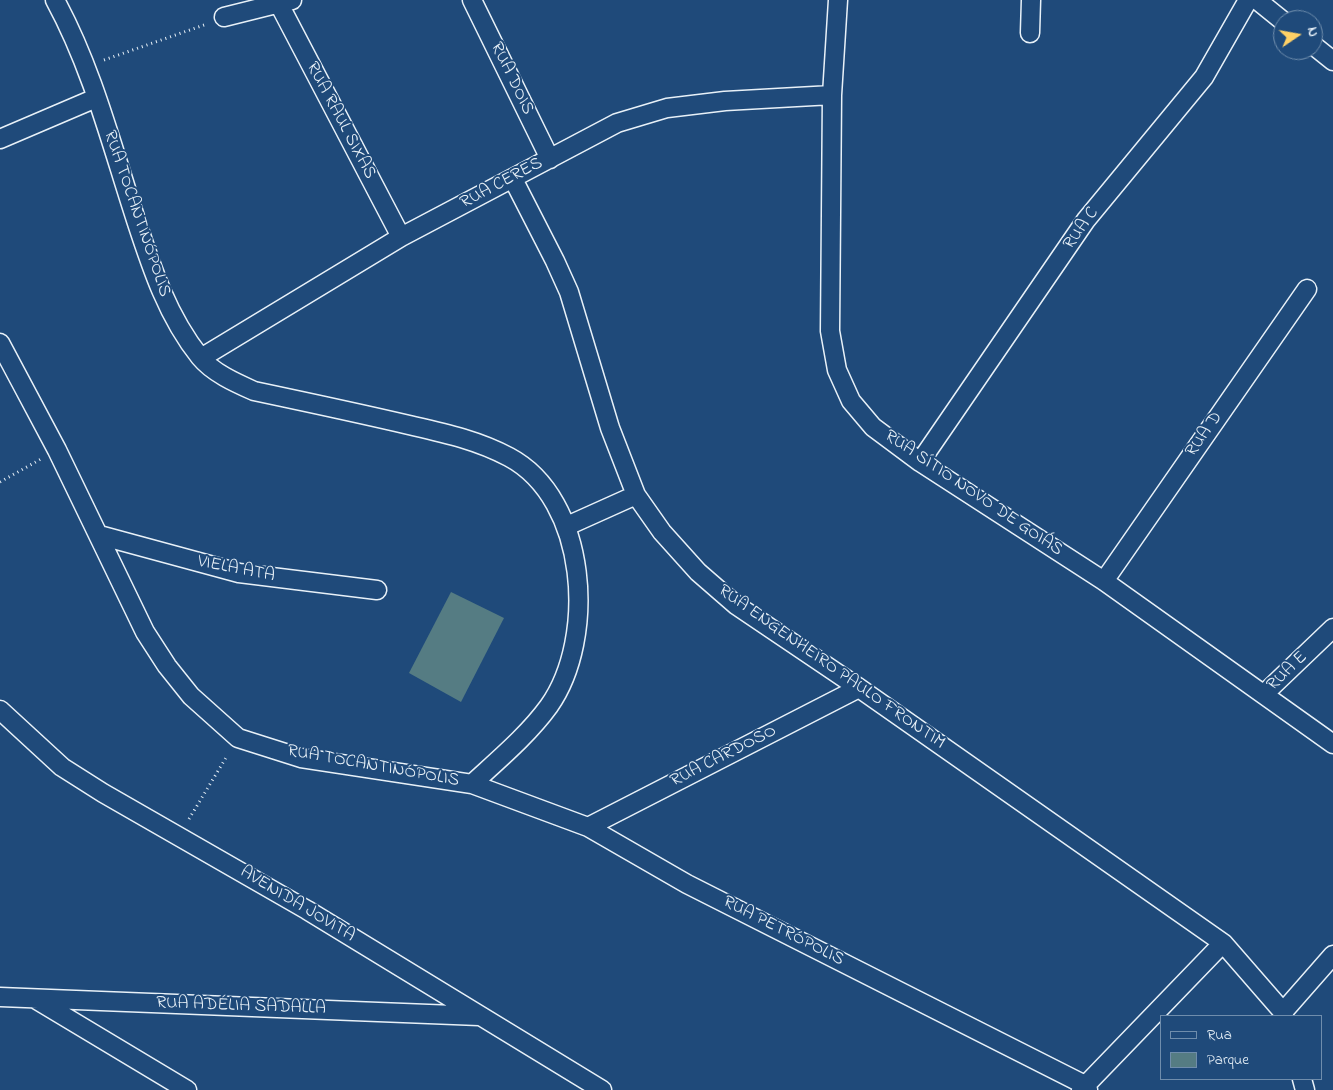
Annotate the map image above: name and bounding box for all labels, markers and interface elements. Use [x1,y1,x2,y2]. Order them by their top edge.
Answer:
north arrow [1273,10,1323,60]
text: N [1301,25,1323,39]
street label: RUA DOIS [484,39,538,119]
street label: RUA RAUL SIXAS [300,59,380,183]
street label: RUA TOCANTINÓPOLIS [97,128,175,300]
street label: RUA CERES [457,153,547,215]
street label: RUA C [1060,204,1104,254]
street label: RUA D [1182,408,1228,462]
street label: RUA SÍTIO NOVO DE GOIÁS [880,426,1066,562]
street label: VIELA ATA [195,552,277,588]
street label: RUA ENGENHEIRO PAULO FRONTIM [713,581,949,755]
street label: RUA E [1263,648,1313,696]
street label: RUA CARDOSO [667,721,781,793]
street label: RUA TOCANTINÓPOLIS [285,741,461,793]
street label: AVENIDA JOVITA [236,862,358,948]
street label: RUA PETRÓPOLIS [719,892,847,972]
street label: RUA ADÉLIA SADALLA [156,993,326,1021]
legend [1160,1015,1323,1080]
text: Rua [1207,1024,1232,1046]
text: Parque [1207,1049,1249,1071]

